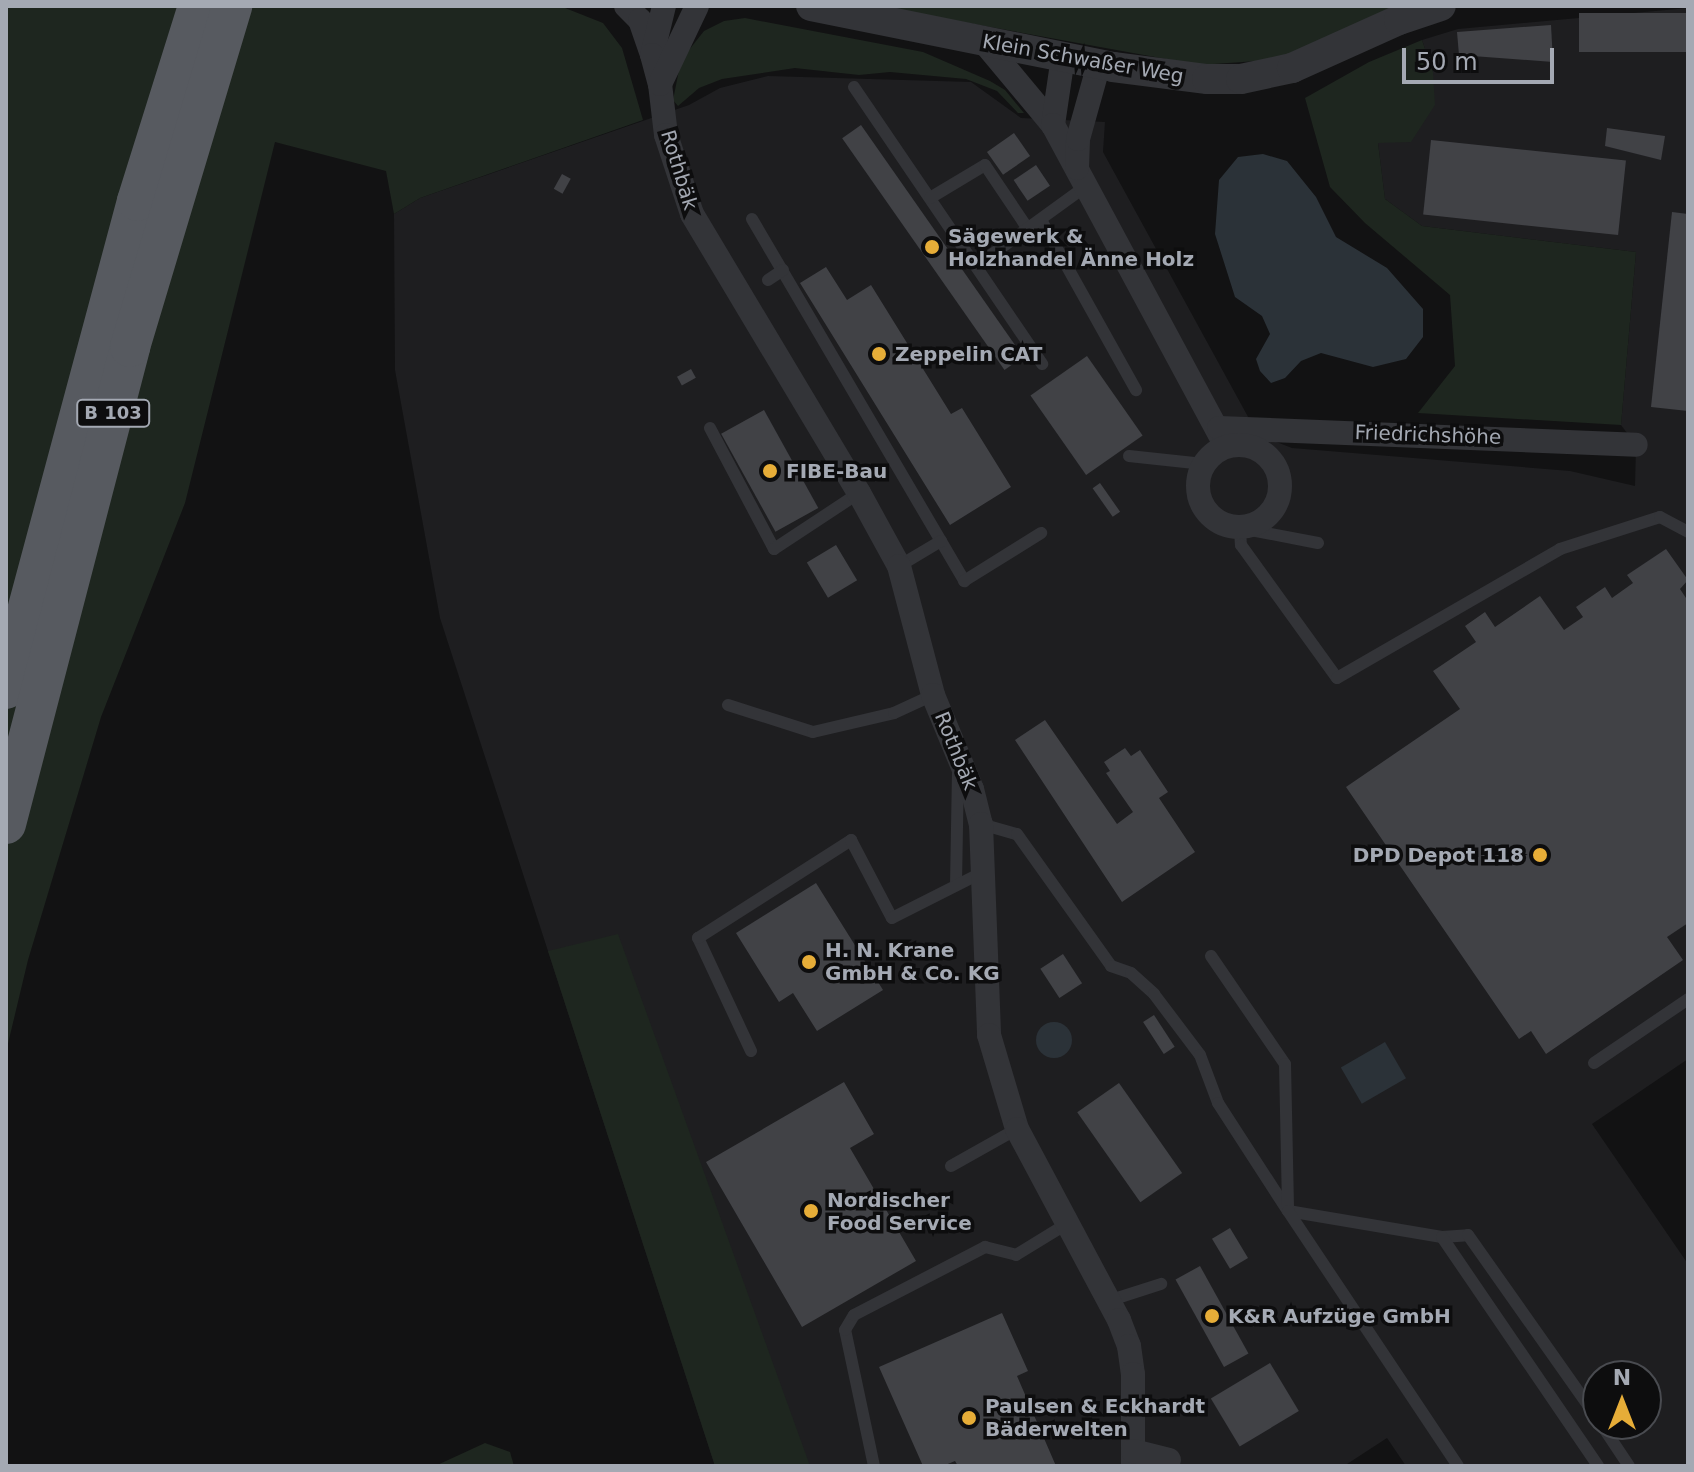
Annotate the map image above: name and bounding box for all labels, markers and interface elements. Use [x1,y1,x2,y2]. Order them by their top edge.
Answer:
street label: Klein Schwaßer Weg [981,30,1185,88]
scale bar [1406,32,1558,82]
text: 50 m [1416,48,1478,76]
street label: Rothbäk [655,127,703,213]
place label: Sägewerk & Holzhandel Änne Holz [948,224,1194,271]
marker: Sägewerk & Holzhandel Änne Holz [923,238,941,256]
place label: Zeppelin CAT [895,342,1042,366]
marker: Zeppelin CAT [870,345,888,363]
road number: B 103 [75,399,151,427]
street label: Friedrichshöhe [1354,420,1502,450]
place label: FIBE-Bau [786,459,887,483]
marker: FIBE-Bau [761,462,779,480]
street label: Rothbäk [929,708,983,794]
place label: DPD Depot 118 [1353,843,1524,867]
marker: DPD Depot 118 [1531,846,1549,864]
place label: H. N. Krane GmbH & Co. KG [825,938,1000,985]
marker: H. N. Krane GmbH & Co. KG [800,953,818,971]
place label: Nordischer Food Service [827,1188,972,1235]
marker: Nordischer Food Service [802,1202,820,1220]
place label: K&R Aufzüge GmbH [1228,1304,1451,1328]
marker: K&R Aufzüge GmbH [1203,1307,1221,1325]
north arrow [1582,1360,1662,1440]
text: N [1613,1365,1631,1390]
place label: Paulsen & Eckhardt Bäderwelten [985,1394,1205,1441]
marker: Paulsen & Eckhardt Bäderwelten [960,1409,978,1427]

